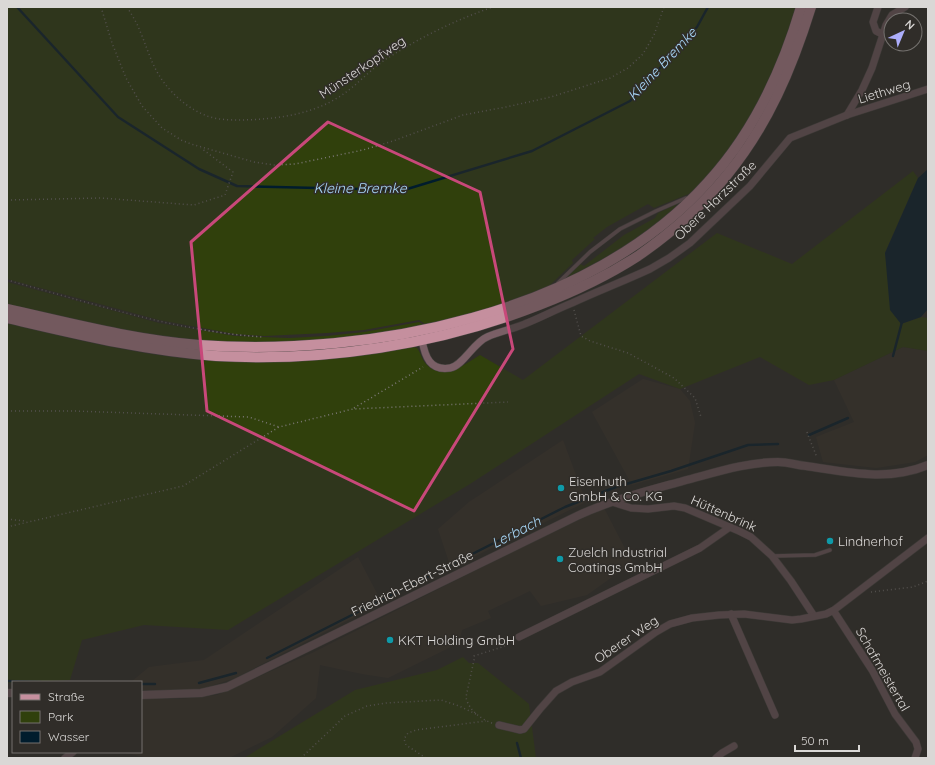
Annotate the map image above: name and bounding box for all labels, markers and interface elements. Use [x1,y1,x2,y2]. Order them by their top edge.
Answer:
north arrow [883,12,923,52]
text: N [902,17,918,33]
water label: Kleine Bremke [624,23,701,104]
street label: Münsterkopfweg [316,32,408,102]
street label: Liethweg [856,75,912,107]
street label: Obere Harzstraße [671,157,759,243]
water label: Kleine Bremke [313,179,408,197]
place label: Eisenhuth GmbH & Co. KG [569,473,663,504]
marker: Eisenhuth GmbH & Co. KG [556,483,566,493]
street label: Hüttenbrink [689,491,759,535]
water label: Lerbach [488,511,545,552]
place label: Lindnerhof [838,533,903,549]
marker: Lindnerhof [825,536,835,546]
place label: Zuelch Industrial Coatings GmbH [568,544,667,575]
street label: Friedrich-Ebert-Straße [348,546,476,620]
marker: Zuelch Industrial Coatings GmbH [555,554,565,564]
street label: Oberer Weg [591,612,661,666]
street label: Schafmeistertal [853,624,913,714]
place label: KKT Holding GmbH [398,632,515,648]
marker: KKT Holding GmbH [385,635,395,645]
legend [12,681,142,753]
text: Straße [48,689,85,704]
text: Park [48,709,73,724]
scale bar [795,727,859,753]
text: Wasser [48,729,90,744]
text: 50 m [801,733,829,748]

